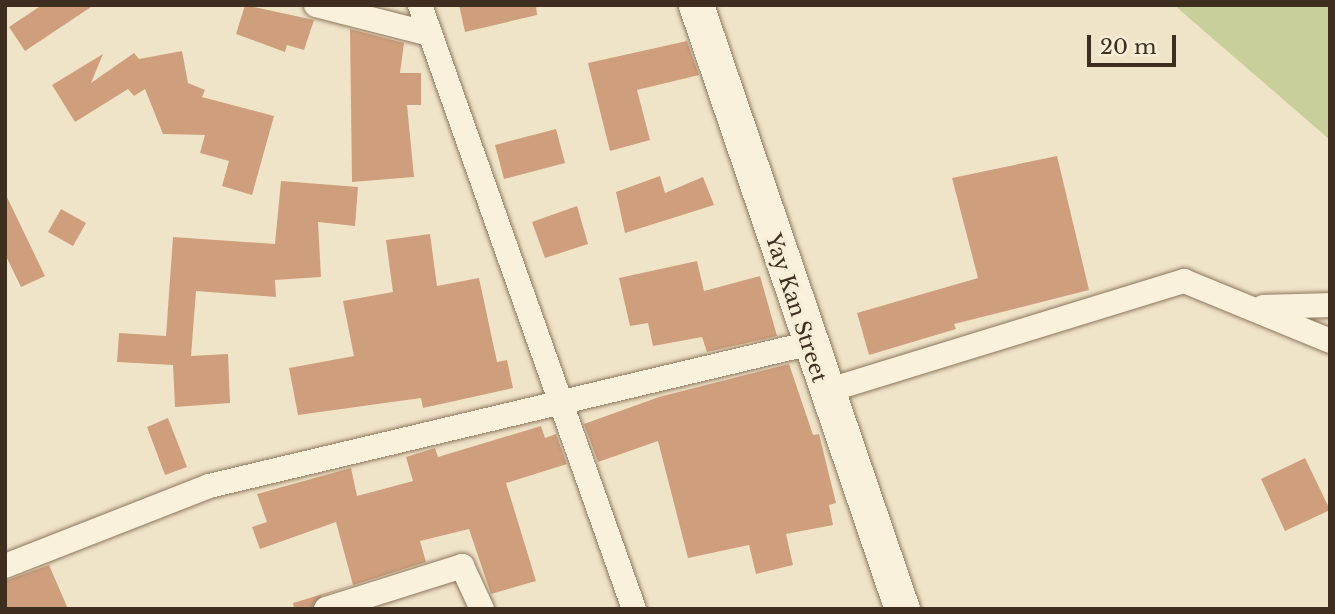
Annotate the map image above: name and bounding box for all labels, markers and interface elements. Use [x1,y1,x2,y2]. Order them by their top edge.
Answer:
scale bar [1090,21,1179,65]
text: 20 m [1100,34,1157,60]
street label: Yay Kan Street [760,230,832,386]

